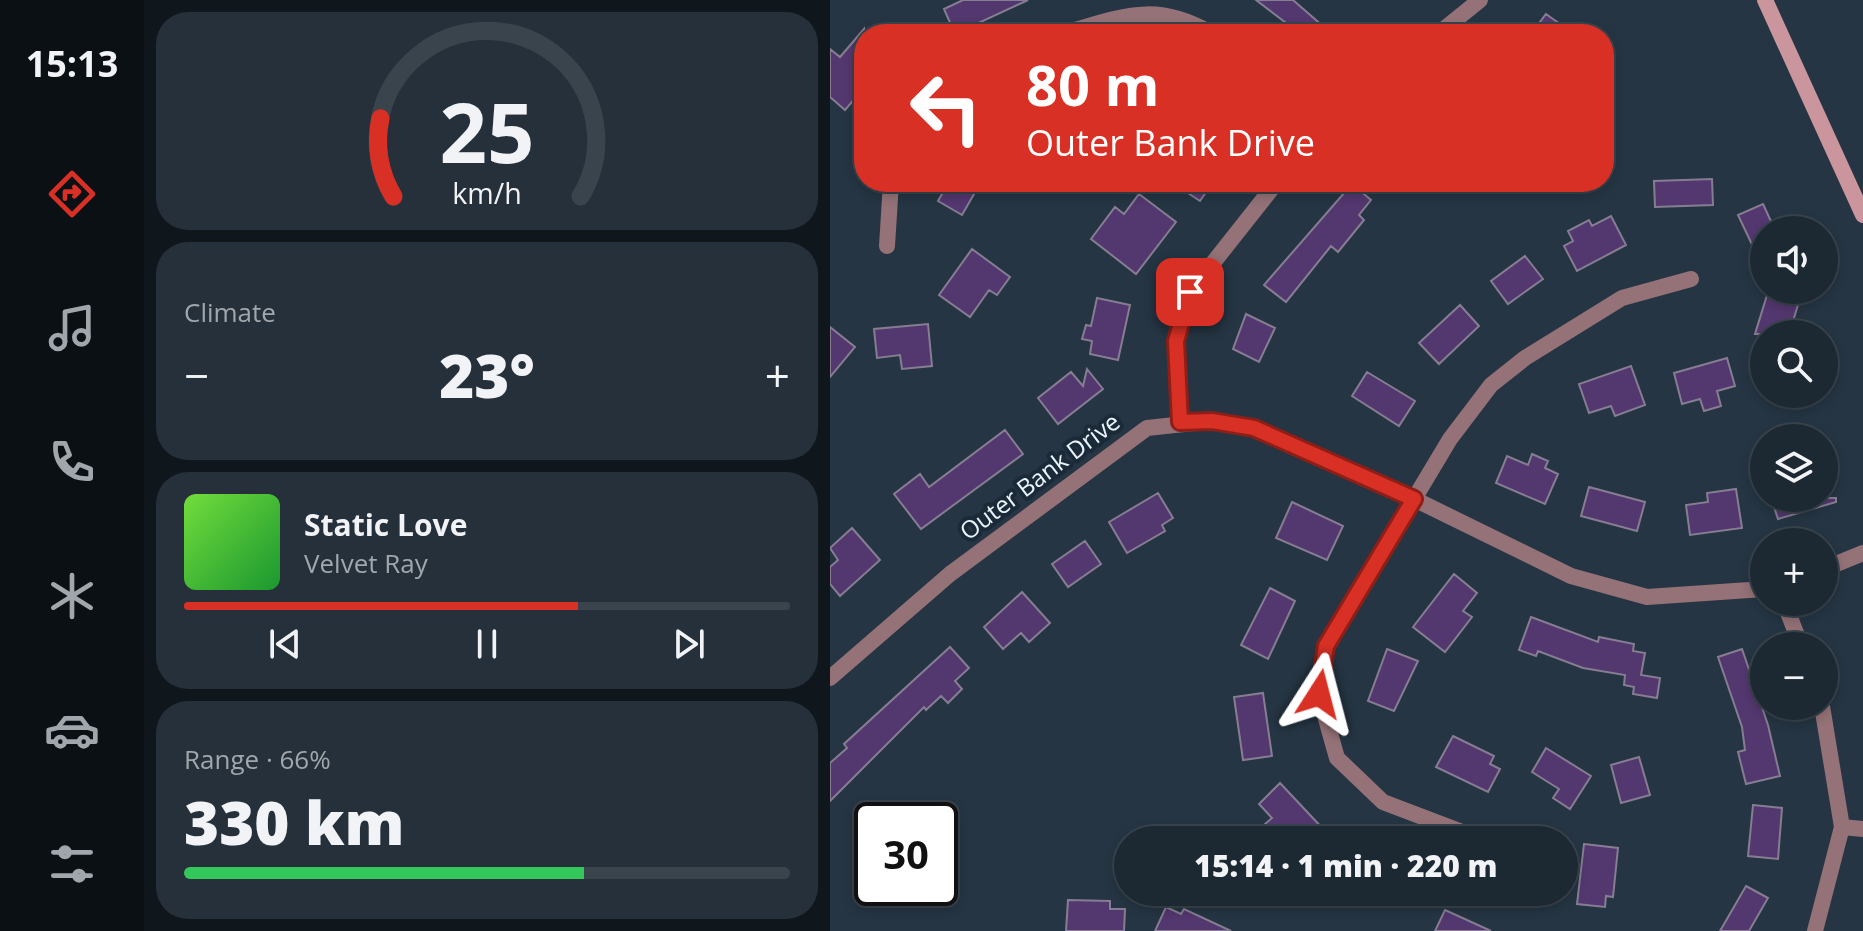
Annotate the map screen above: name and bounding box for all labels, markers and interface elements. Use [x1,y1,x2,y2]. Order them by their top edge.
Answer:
text: 15:13 [26,39,118,88]
text: 80 m [1026,46,1160,122]
icon: left [894,56,998,160]
text: 25 [439,73,535,186]
text: Outer Bank Drive [1026,118,1315,167]
icon: directions [44,166,100,222]
text: km/h [452,173,522,212]
map controls [1750,216,1838,720]
button: sound [1750,216,1838,304]
pin [1156,258,1224,326]
icon: arrive [1168,270,1212,314]
text: Climate [184,294,276,330]
icon: music [44,300,100,356]
button: search [1750,320,1838,408]
text: 23° [439,334,535,416]
text: − [184,345,209,405]
text: + [765,345,790,405]
street label: Outer Bank Drive [952,405,1126,547]
button: layers [1750,424,1838,512]
icon: phone [44,434,100,490]
text: Static Love [304,504,467,545]
button: + [1750,528,1838,616]
text: Velvet Ray [304,545,428,581]
icon: climate [44,568,100,624]
icon: previous [263,622,307,666]
icon: pause [465,622,509,666]
icon: next [667,622,711,666]
button: − [1750,632,1838,720]
position arrow [1277,652,1361,736]
icon: car [44,702,100,758]
text: Range · 66% [184,741,331,777]
text: 330 km [184,781,405,863]
speed limit sign: 30 [854,802,958,906]
icon: filters [44,836,100,892]
text: 15:14 · 1 min · 220 m [1194,845,1498,886]

